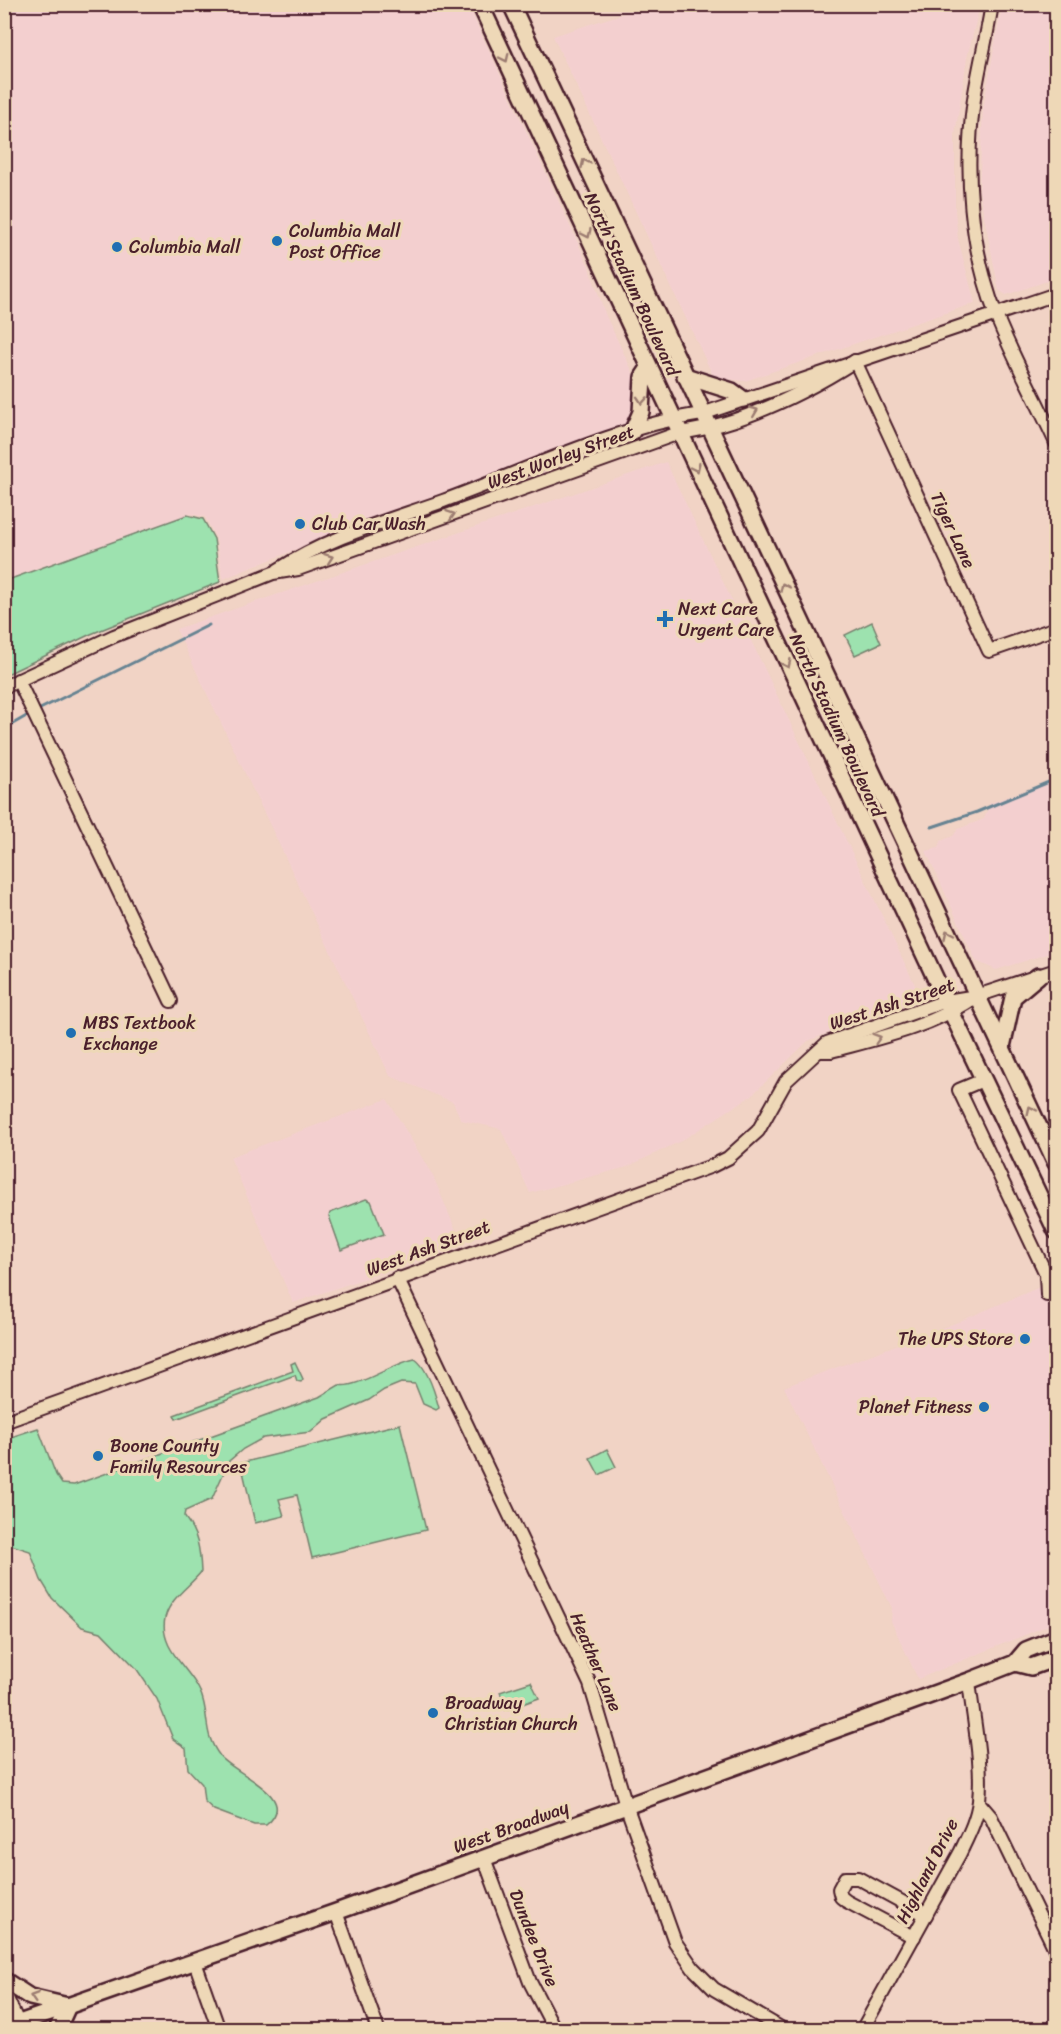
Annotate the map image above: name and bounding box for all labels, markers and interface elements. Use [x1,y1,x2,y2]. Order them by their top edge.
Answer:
one-way arrow [497,51,509,62]
one-way arrow [581,159,593,170]
street label: North Stadium Boulevard [575,187,689,383]
place label: Columbia Mall Post Office [289,215,401,268]
one-way arrow [580,228,592,239]
place label: Columbia Mall [129,231,241,263]
marker: Columbia Mall Post Office [270,234,284,248]
marker: Columbia Mall [110,240,124,254]
one-way arrow [636,396,649,405]
one-way arrow [748,406,759,418]
street label: West Worley Street [483,415,639,498]
one-way arrow [688,462,700,473]
street label: Tiger Lane [921,486,985,574]
place label: Club Car Wash [312,508,426,540]
one-way arrow [445,509,456,522]
marker: Club Car Wash [293,517,307,531]
one-way arrow [323,552,334,565]
one-way arrow [780,582,792,593]
place label: Next Care Urgent Care [678,593,775,646]
marker: Next Care Urgent Care [656,610,674,628]
street label: North Stadium Boulevard [780,628,894,824]
one-way arrow [780,657,792,668]
one-way arrow [943,930,955,941]
street label: West Ash Street [825,969,959,1039]
place label: MBS Textbook Exchange [83,1007,196,1060]
marker: MBS Textbook Exchange [64,1026,78,1040]
one-way arrow [871,1033,882,1045]
one-way arrow [1027,1106,1039,1117]
street label: West Ash Street [361,1211,495,1285]
place label: The UPS Store [898,1323,1013,1355]
marker: The UPS Store [1018,1332,1032,1346]
place label: Planet Fitness [859,1391,973,1423]
marker: Planet Fitness [977,1400,991,1414]
place label: Boone County Family Resources [110,1430,247,1483]
marker: Boone County Family Resources [91,1449,105,1463]
street label: Heather Lane [561,1607,631,1717]
place label: Broadway Christian Church [445,1687,578,1740]
marker: Broadway Christian Church [426,1706,440,1720]
street label: West Broadway [449,1791,574,1863]
street label: Highland Drive [887,1812,967,1930]
street label: Dundee Drive [500,1884,568,1992]
one-way arrow [29,1992,40,2004]

